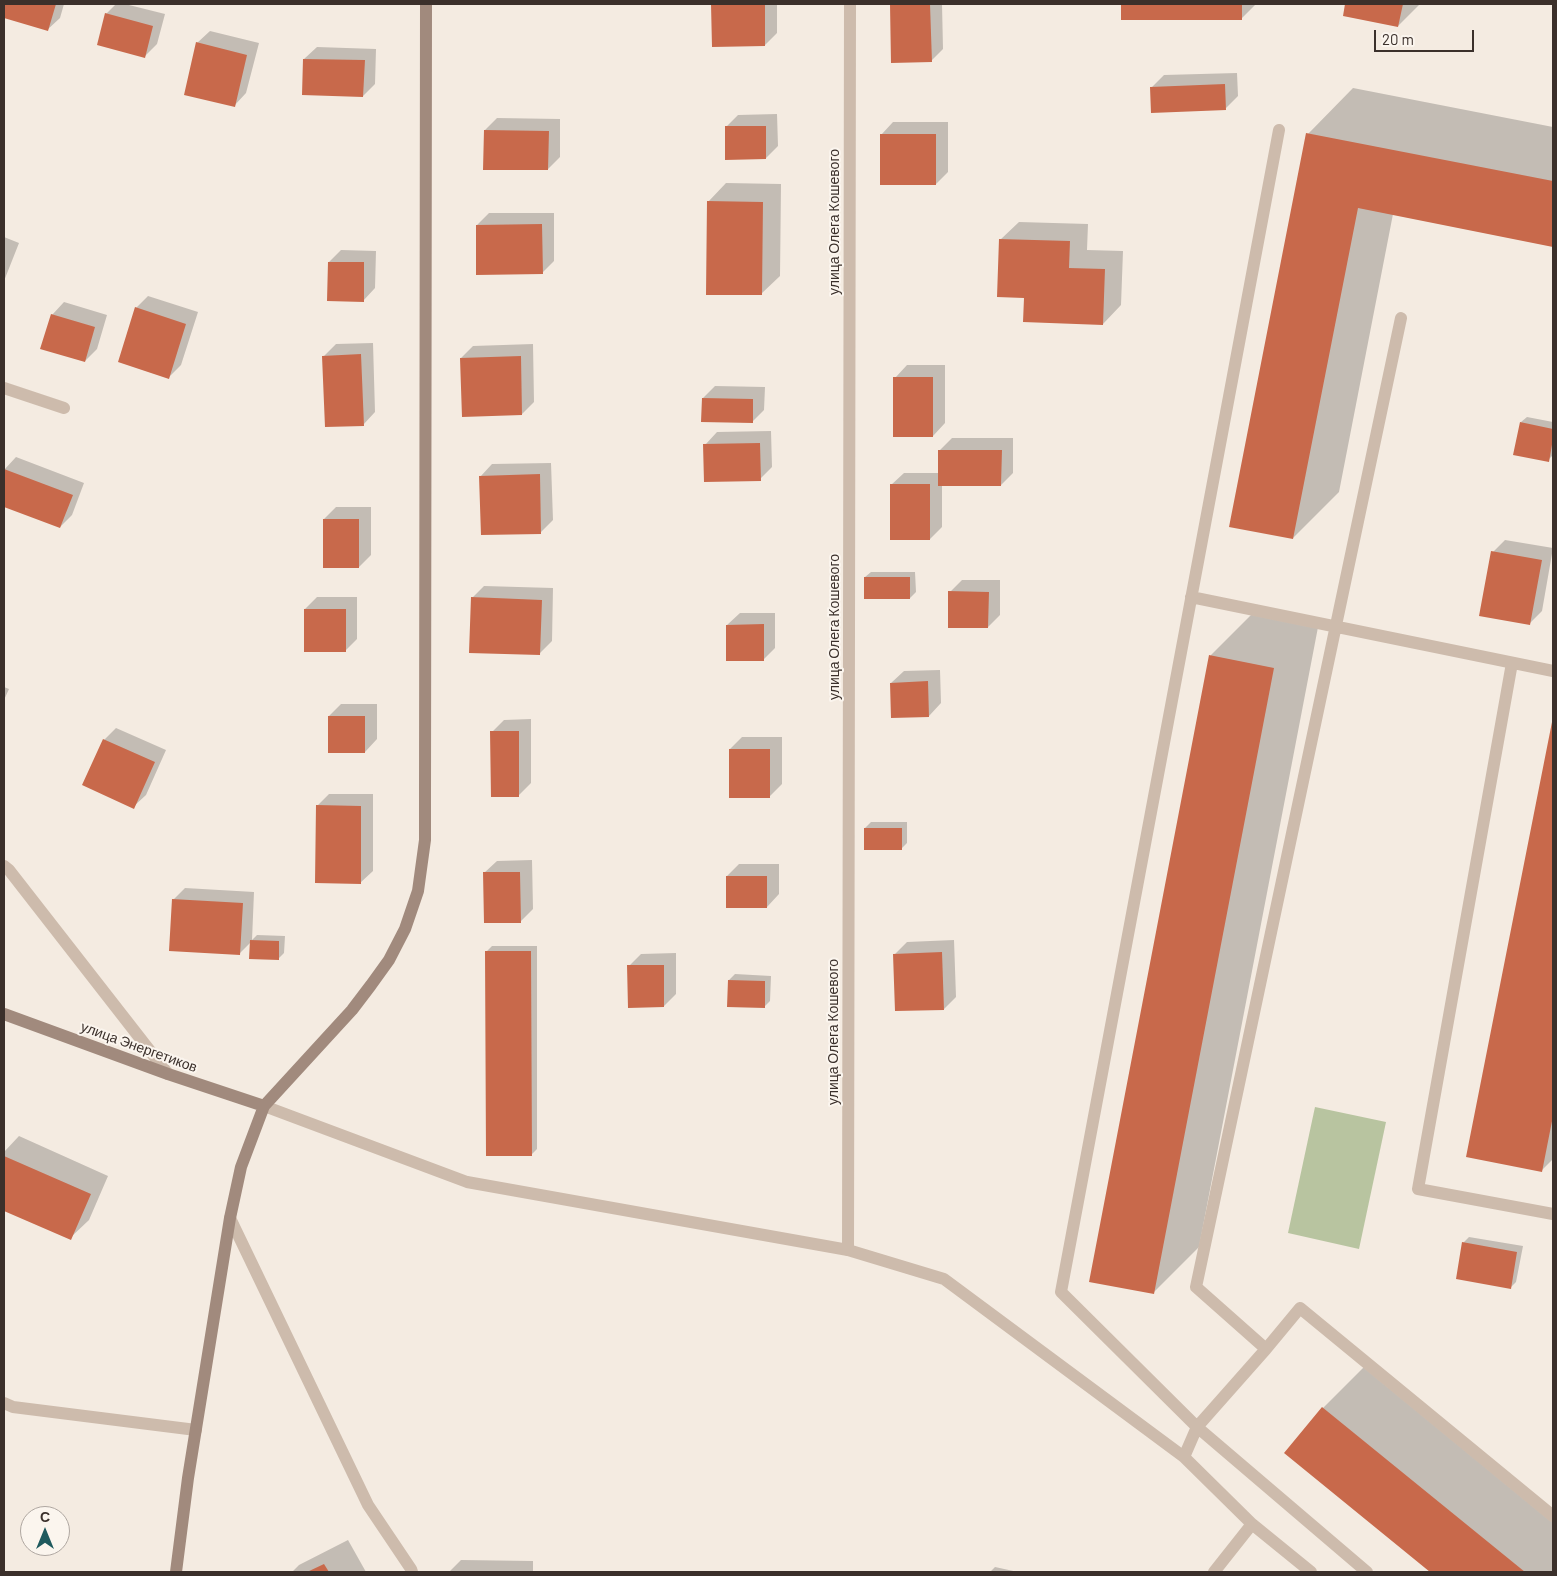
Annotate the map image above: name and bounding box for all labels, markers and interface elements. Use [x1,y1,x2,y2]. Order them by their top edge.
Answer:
scale bar [1377,20,1477,52]
text: 20 m [1382,30,1414,48]
street label: улица Олега Кошевого [826,149,842,295]
street label: улица Олега Кошевого [826,554,842,700]
street label: улица Олега Кошевого [825,959,841,1105]
street label: улица Энергетиков [79,1018,199,1076]
north arrow [20,1506,70,1556]
text: С [40,1508,50,1525]

